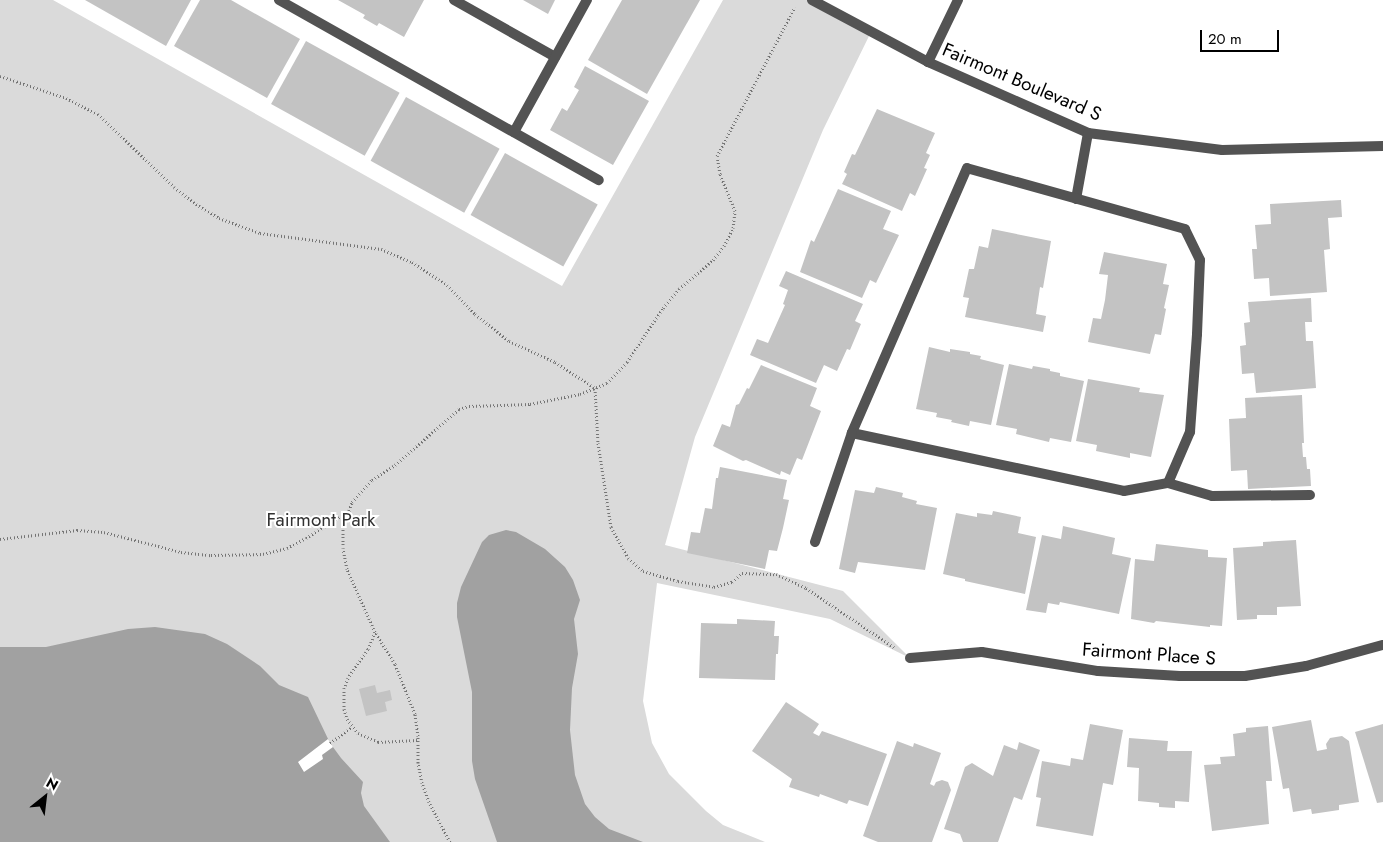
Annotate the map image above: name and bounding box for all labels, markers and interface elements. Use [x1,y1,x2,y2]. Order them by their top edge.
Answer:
scale bar [1203,20,1282,52]
text: 20 m [1208,28,1242,50]
street label: Fairmont Boulevard S [939,38,1105,126]
park label: Fairmont Park [267,509,375,531]
street label: Fairmont Place S [1081,638,1217,670]
north arrow [20,772,70,822]
text: N [43,772,62,795]

